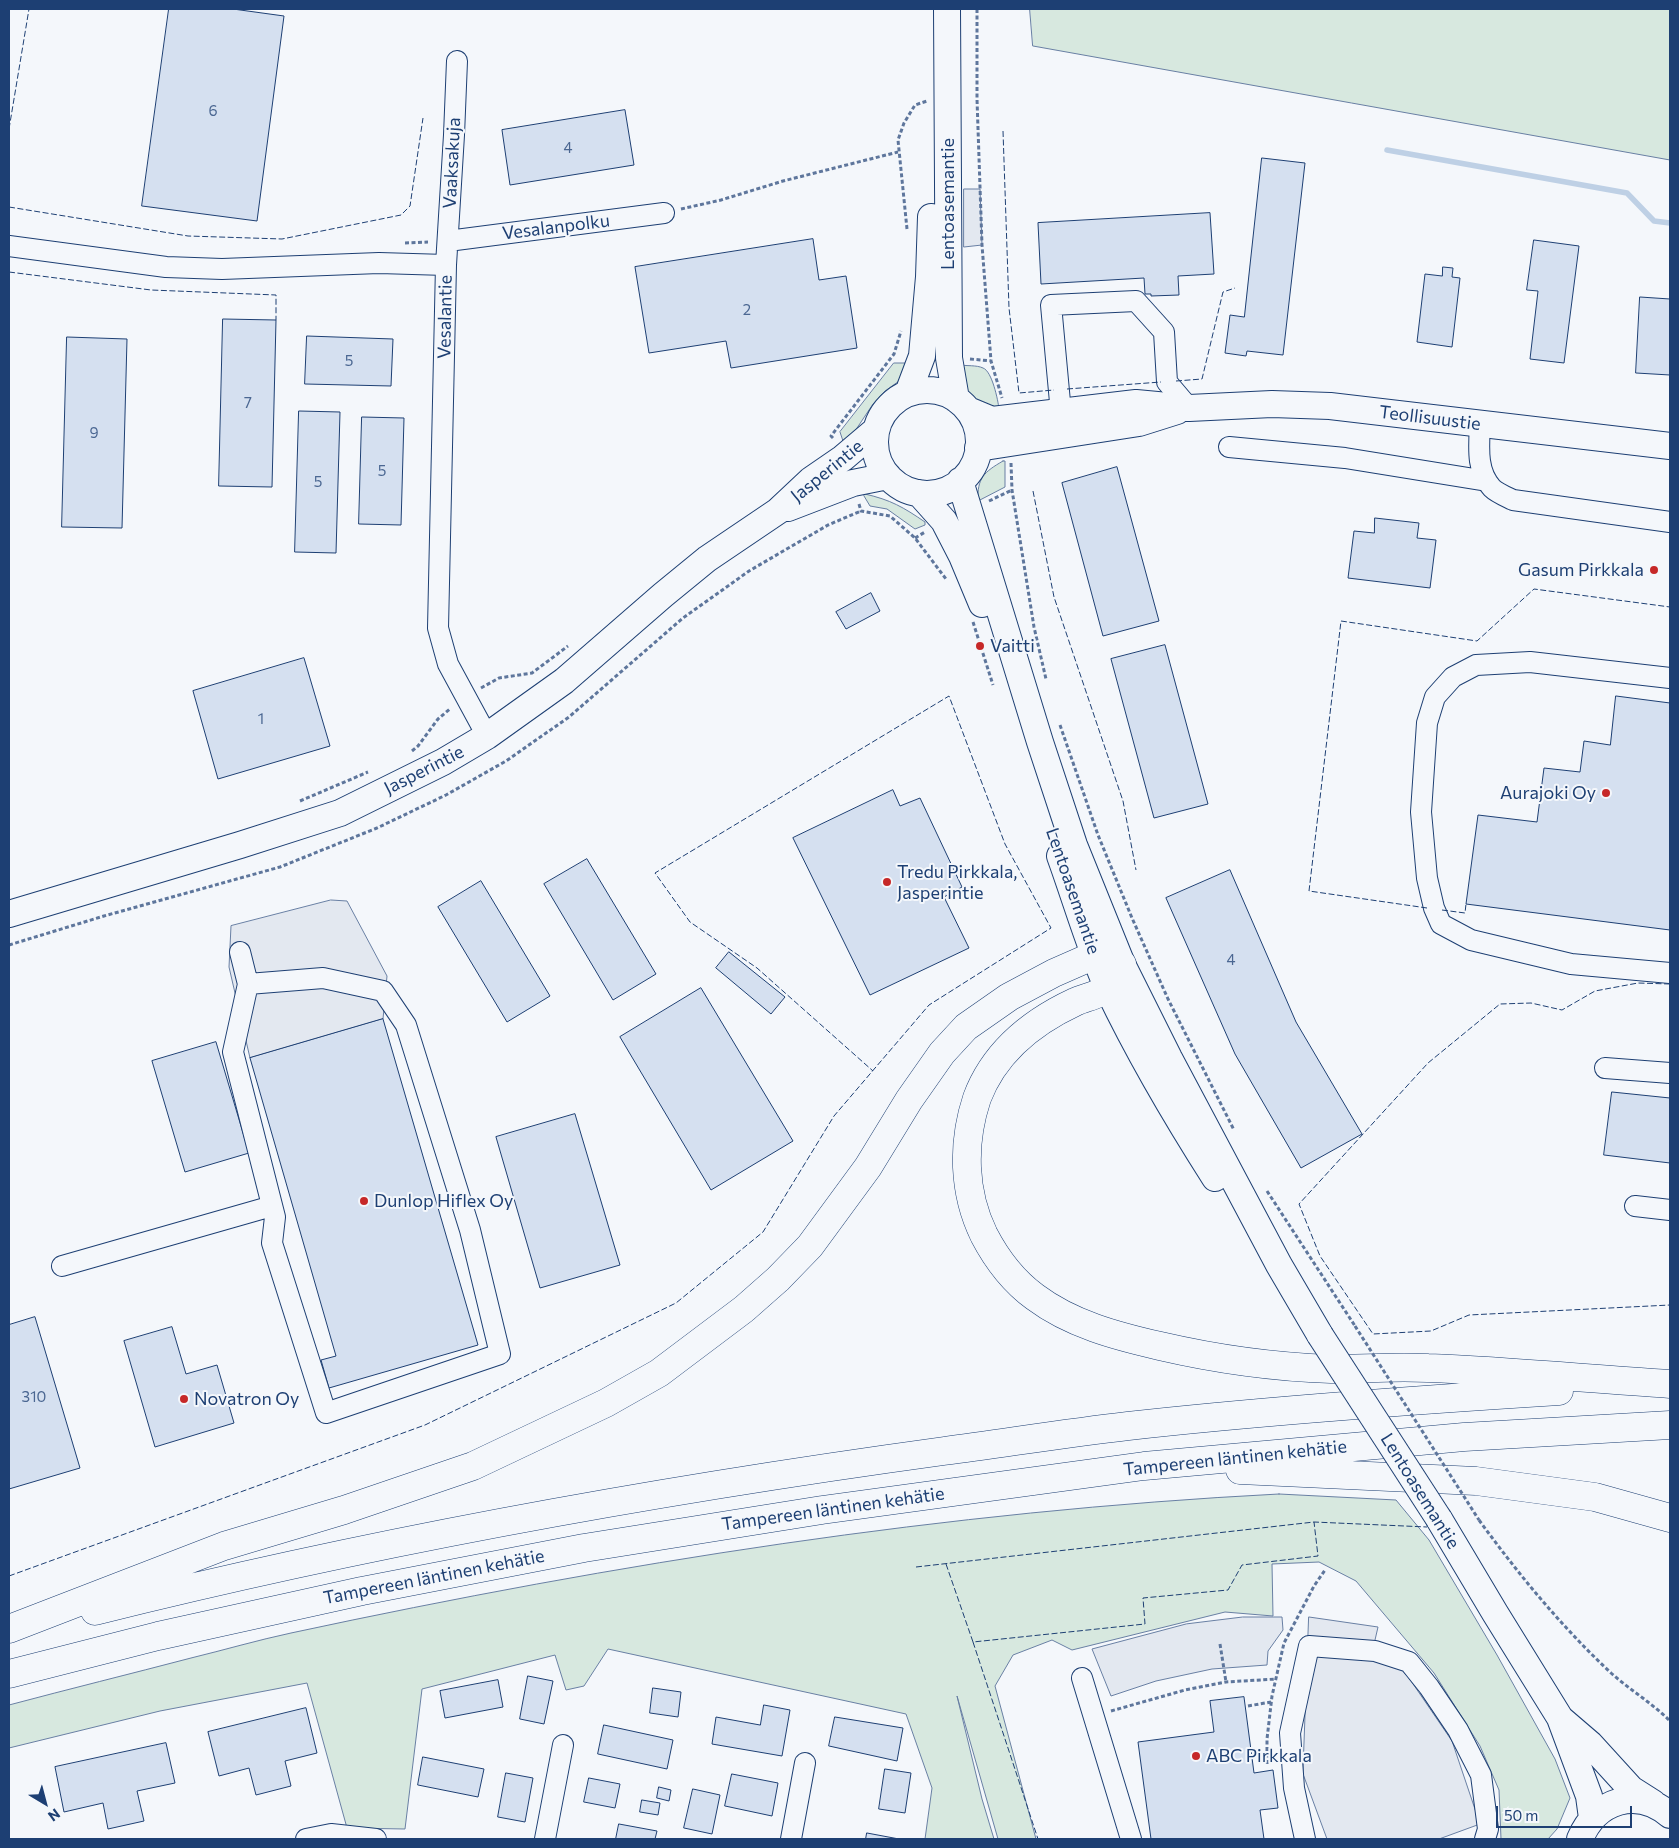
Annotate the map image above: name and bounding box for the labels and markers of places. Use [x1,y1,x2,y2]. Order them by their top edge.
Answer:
place label: Gasum Pirkkala [1518,559,1644,581]
marker: Gasum Pirkkala [1648,564,1660,576]
place label: Vaitti [990,635,1035,657]
marker: Vaitti [974,640,986,652]
place label: Aurajoki Oy [1500,782,1596,804]
marker: Aurajoki Oy [1600,787,1612,799]
place label: Tredu Pirkkala, Jasperintie [897,861,1017,904]
marker: Tredu Pirkkala, Jasperintie [881,876,893,888]
place label: Dunlop Hiflex Oy [374,1190,513,1212]
marker: Dunlop Hiflex Oy [358,1195,370,1207]
place label: Novatron Oy [194,1388,299,1410]
marker: Novatron Oy [178,1393,190,1405]
place label: ABC Pirkkala [1206,1745,1312,1767]
marker: ABC Pirkkala [1190,1750,1202,1762]

